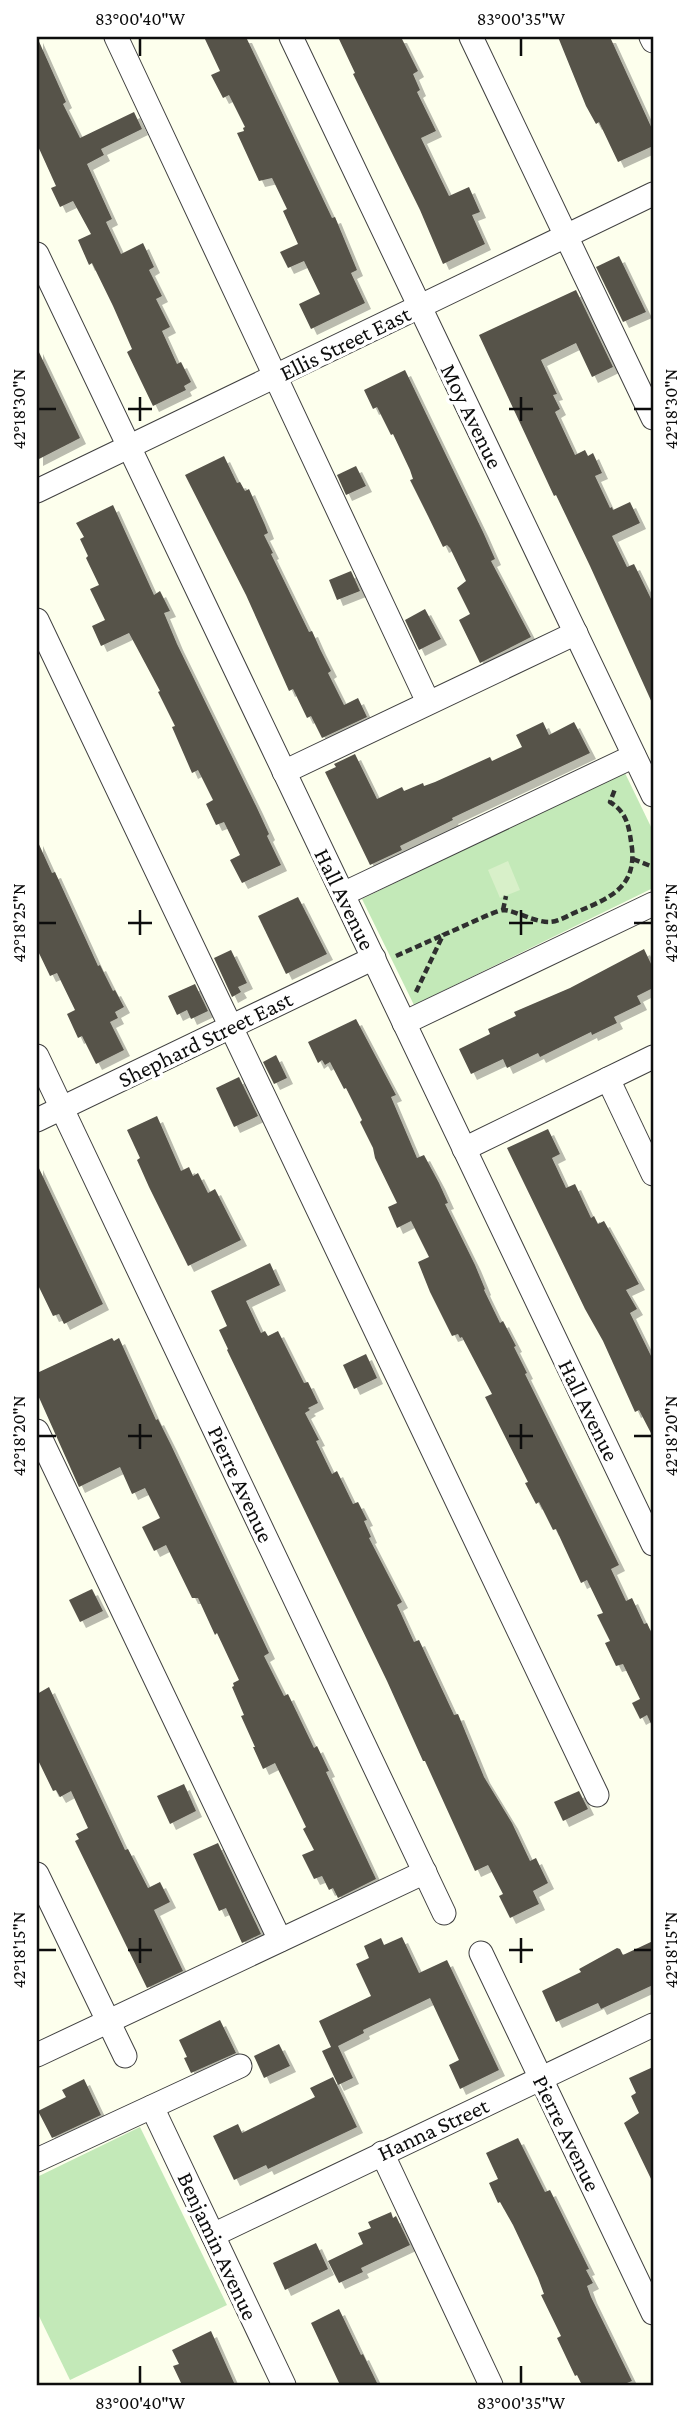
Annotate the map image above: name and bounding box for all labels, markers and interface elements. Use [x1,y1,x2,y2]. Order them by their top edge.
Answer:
text: 83°00'40"W [95,9,185,29]
text: 83°00'35"W [477,9,566,29]
street label: Ellis Street East [276,300,415,386]
street label: Moy Avenue [436,359,508,473]
text: 42°18'30"N [9,368,29,449]
text: 42°18'30"N [661,368,681,449]
street label: Hall Avenue [309,844,381,954]
text: 42°18'25"N [9,883,29,963]
text: 42°18'25"N [661,883,681,963]
street label: Shephard Street East [114,985,297,1092]
street label: Hall Avenue [553,1355,625,1465]
text: 42°18'20"N [9,1395,29,1477]
text: 42°18'20"N [661,1395,681,1477]
street label: Pierre Avenue [203,1422,279,1546]
text: 42°18'15"N [9,1911,29,1989]
text: 42°18'15"N [661,1911,681,1989]
street label: Pierre Avenue [528,2071,606,2195]
street label: Hanna Street [373,2092,493,2166]
street label: Benjamin Avenue [172,2168,264,2324]
text: 83°00'40"W [95,2393,185,2413]
text: 83°00'35"W [477,2393,566,2413]

